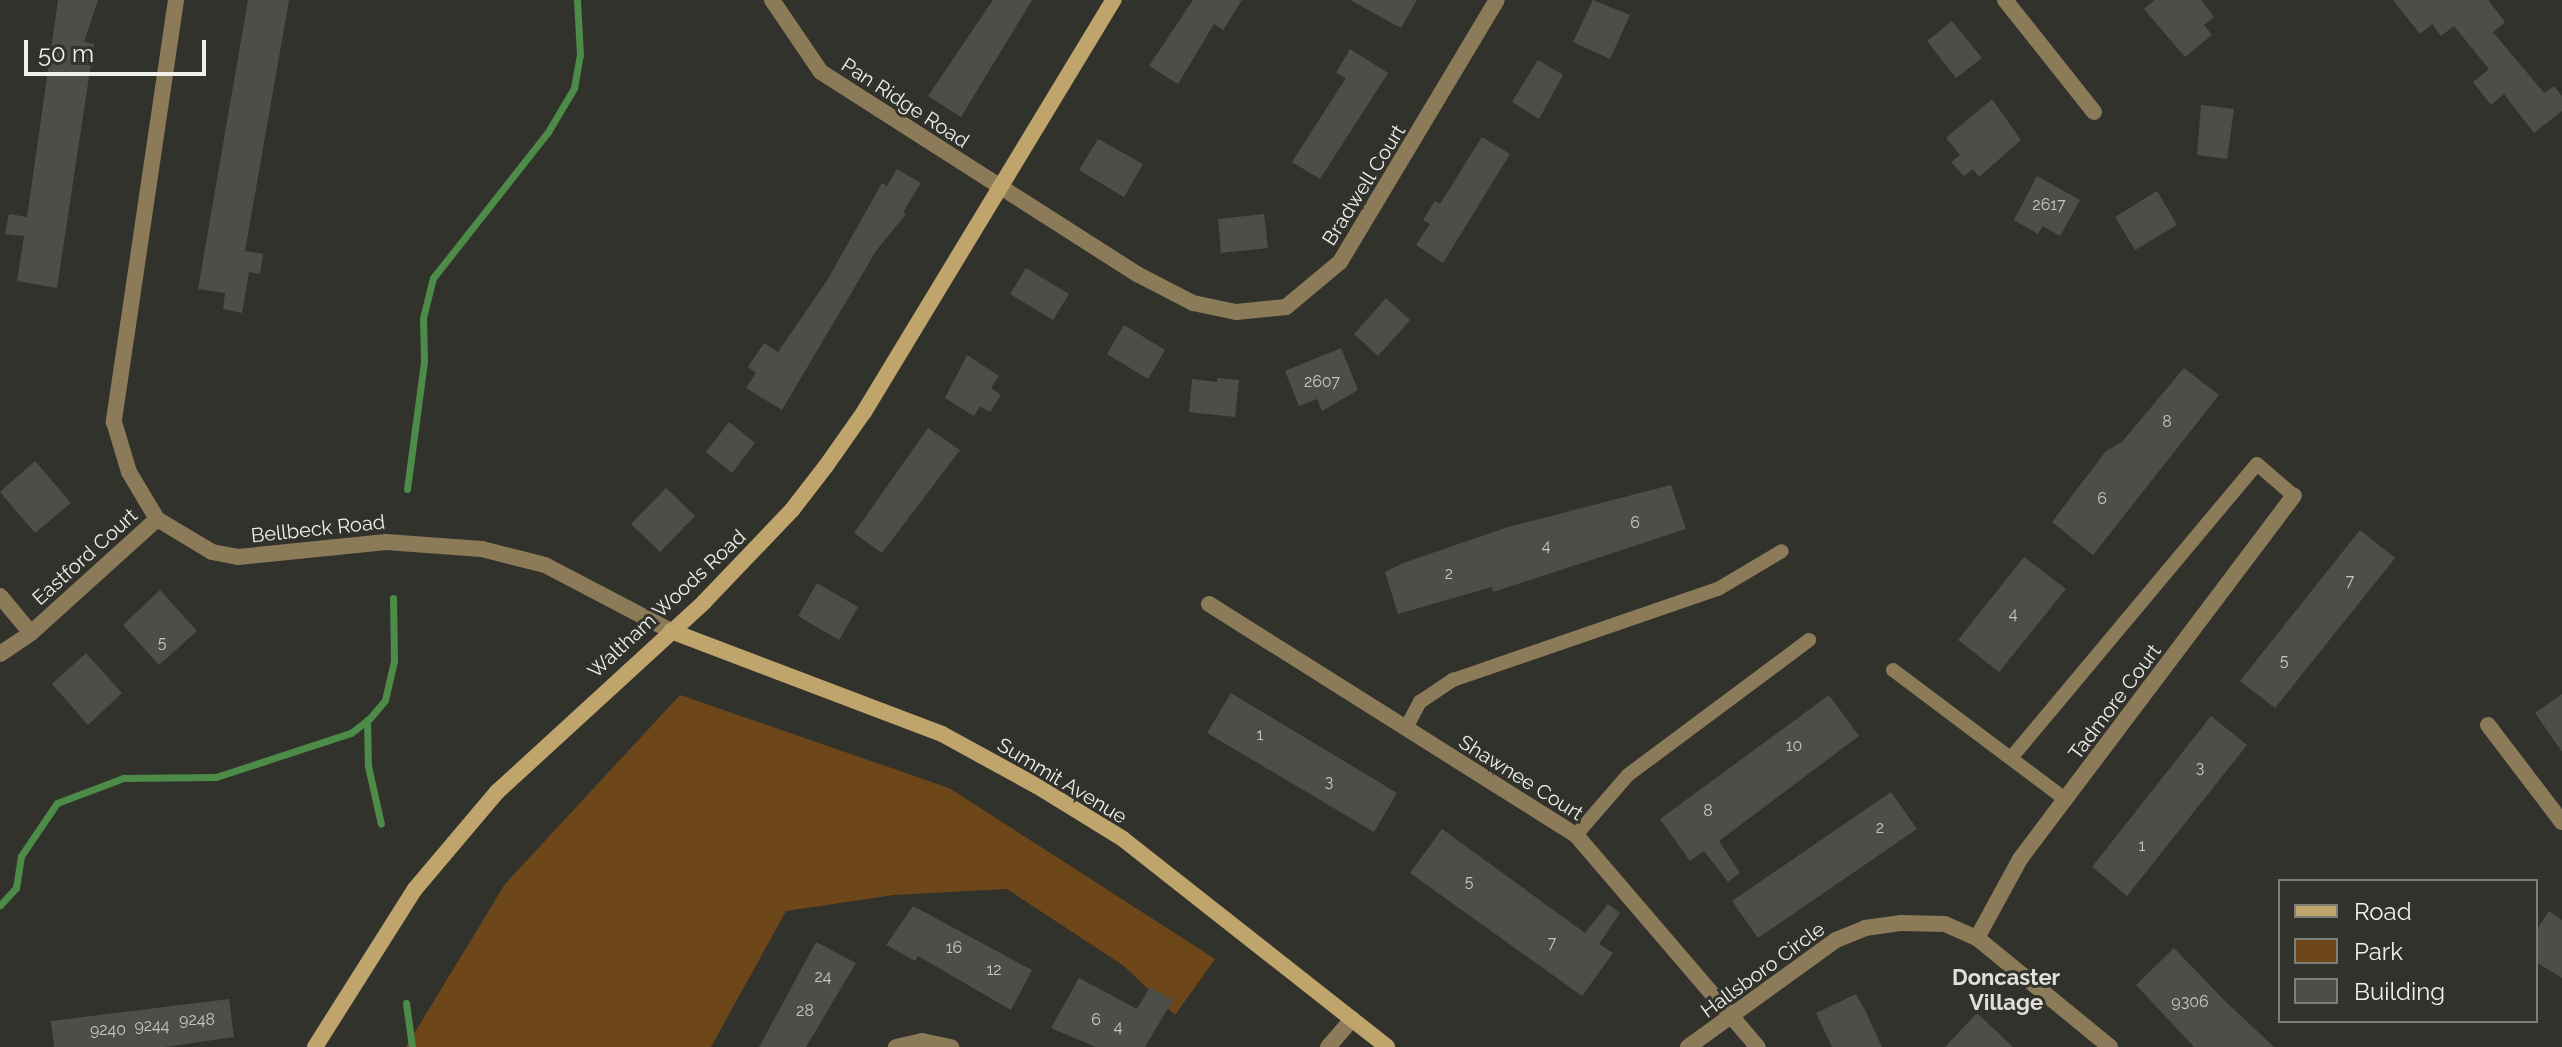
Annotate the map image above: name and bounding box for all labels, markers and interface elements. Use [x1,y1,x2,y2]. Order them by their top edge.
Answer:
scale bar [28,24,210,74]
text: 50 m [38,39,94,68]
street label: Pan Ridge Road [837,53,973,153]
street label: Bradwell Court [1317,120,1411,250]
house number: 2617 [2032,195,2066,215]
house number: 2607 [1304,372,1340,392]
house number: 8 [2162,412,2172,432]
house number: 6 [2097,489,2107,509]
street label: Eastford Court [28,504,142,610]
street label: Bellbeck Road [250,510,386,548]
house number: 6 [1630,513,1640,533]
street label: Waltham Woods Road [583,524,751,684]
house number: 4 [1542,536,1550,556]
house number: 2 [1445,564,1453,584]
house number: 7 [2346,571,2354,591]
house number: 4 [2009,604,2017,624]
house number: 5 [158,633,166,653]
street label: Tadmore Court [2064,639,2166,765]
house number: 5 [2280,651,2288,671]
house number: 1 [1257,725,1263,745]
street label: Shawnee Court [1454,730,1588,826]
street label: Summit Avenue [993,733,1131,829]
house number: 10 [1786,736,1802,756]
house number: 3 [2196,758,2204,778]
house number: 3 [1325,772,1333,792]
house number: 8 [1703,801,1713,821]
house number: 2 [1876,818,1884,838]
house number: 1 [2139,836,2145,856]
house number: 5 [1465,872,1473,892]
legend [2278,879,2538,1023]
text: Road [2354,897,2412,926]
street label: Hallsboro Circle [1696,917,1830,1023]
house number: 7 [1548,933,1556,953]
text: Park [2354,937,2403,966]
house number: 16 [946,938,962,958]
house number: 12 [986,960,1002,980]
district label: Doncaster Village [1952,964,2060,1016]
house number: 24 [814,967,832,987]
text: Building [2354,977,2445,1006]
house number: 9306 [2171,992,2209,1012]
house number: 28 [796,1001,814,1021]
house number: 9248 [179,1010,215,1030]
house number: 6 [1091,1010,1101,1030]
house number: 9244 [134,1016,170,1036]
house number: 4 [1114,1017,1122,1037]
house number: 9240 [90,1020,126,1040]

